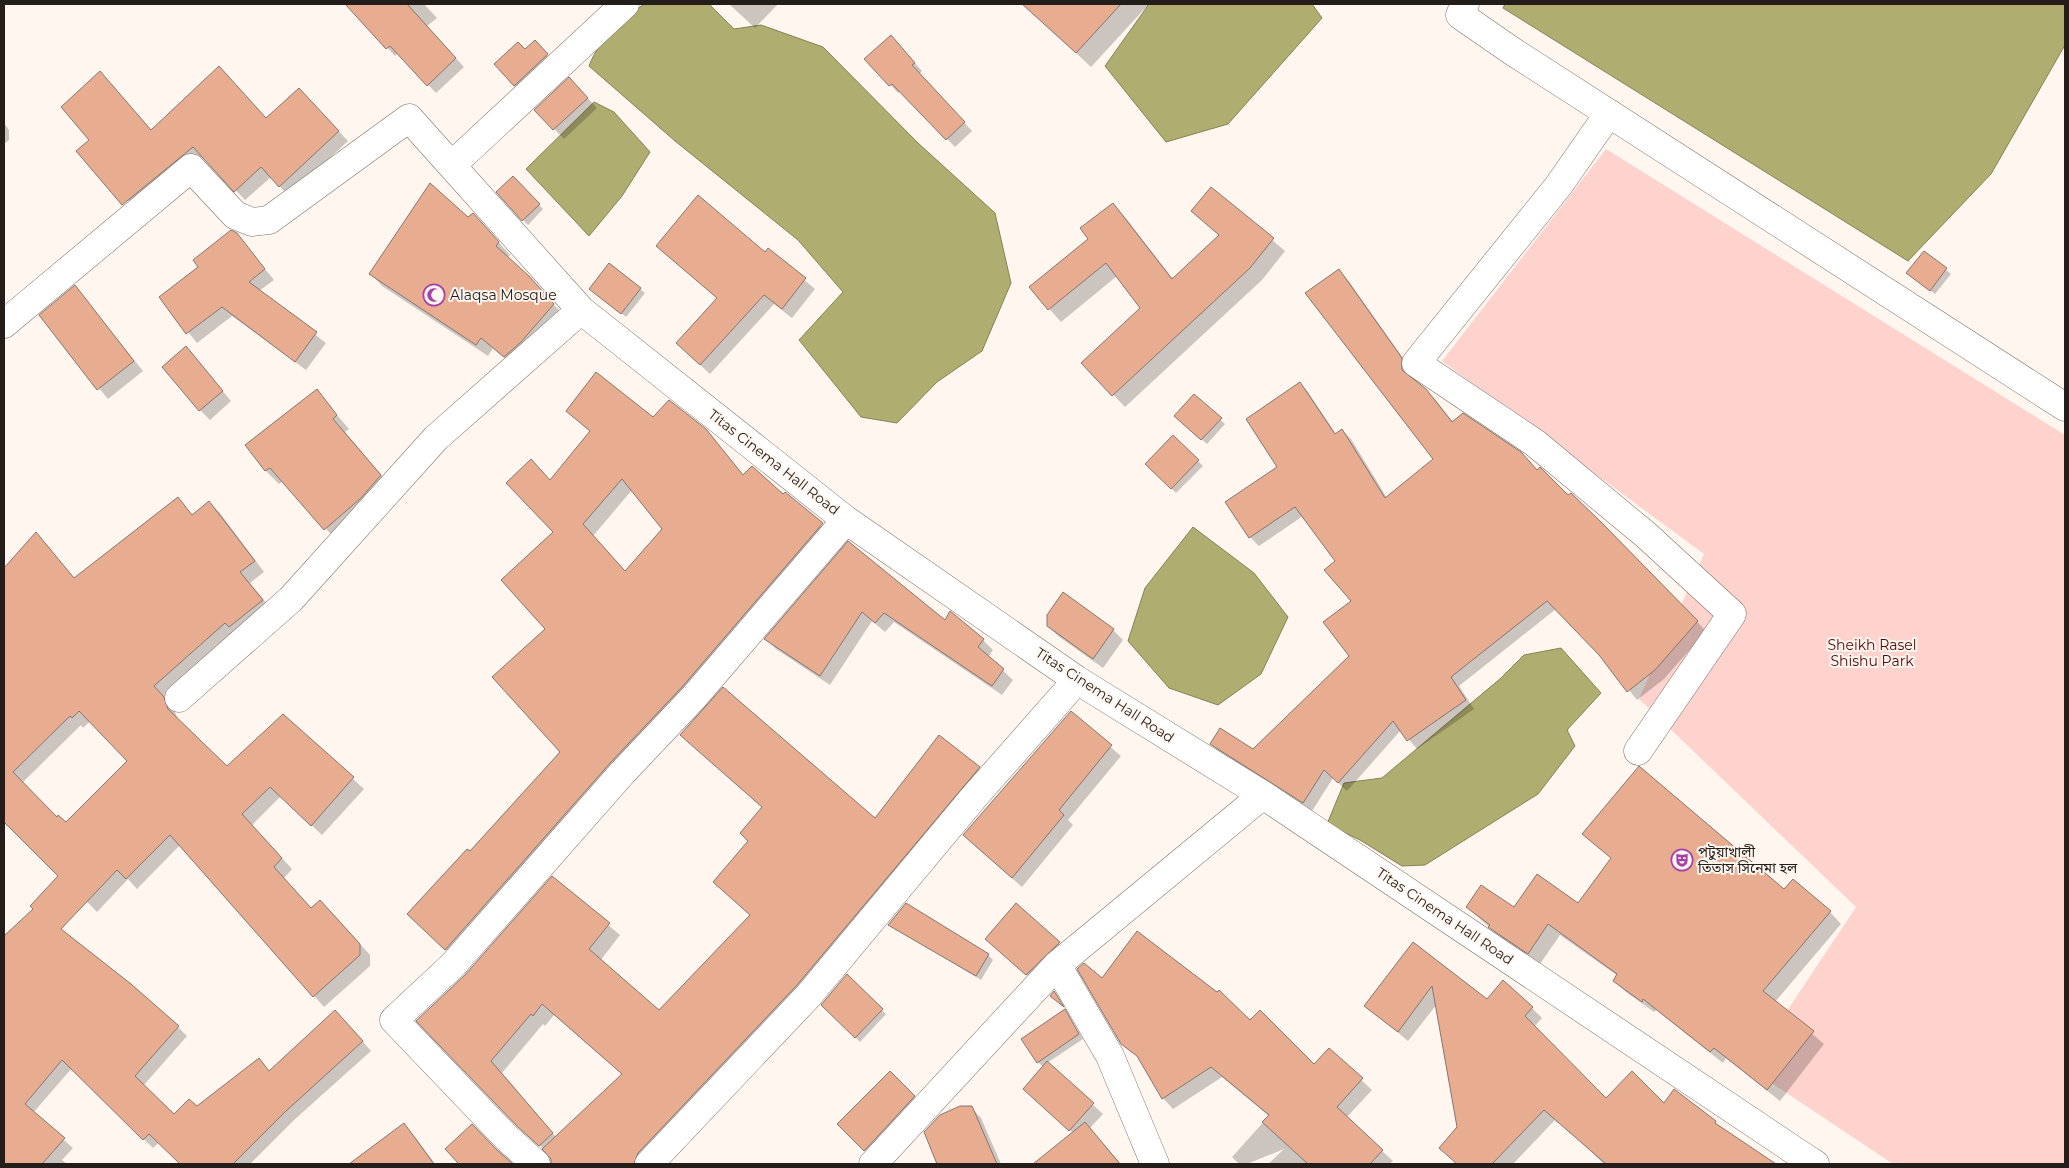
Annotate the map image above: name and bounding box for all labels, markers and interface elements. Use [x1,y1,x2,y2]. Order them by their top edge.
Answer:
mosque icon: Alaqsa Mosque [422,283,446,307]
place label: Alaqsa Mosque [450,286,557,304]
street label: Titas Cinema Hall Road [705,405,843,519]
park label: Sheikh Rasel Shishu Park [1827,636,1917,670]
street label: Titas Cinema Hall Road [1032,643,1178,747]
place label: পটুয়াখালী তিতাস সিনেমা হল [1697,843,1798,877]
theatre icon: পটুয়াখালী তিতাস সিনেমা হল [1670,848,1694,872]
street label: Titas Cinema Hall Road [1373,863,1517,969]

